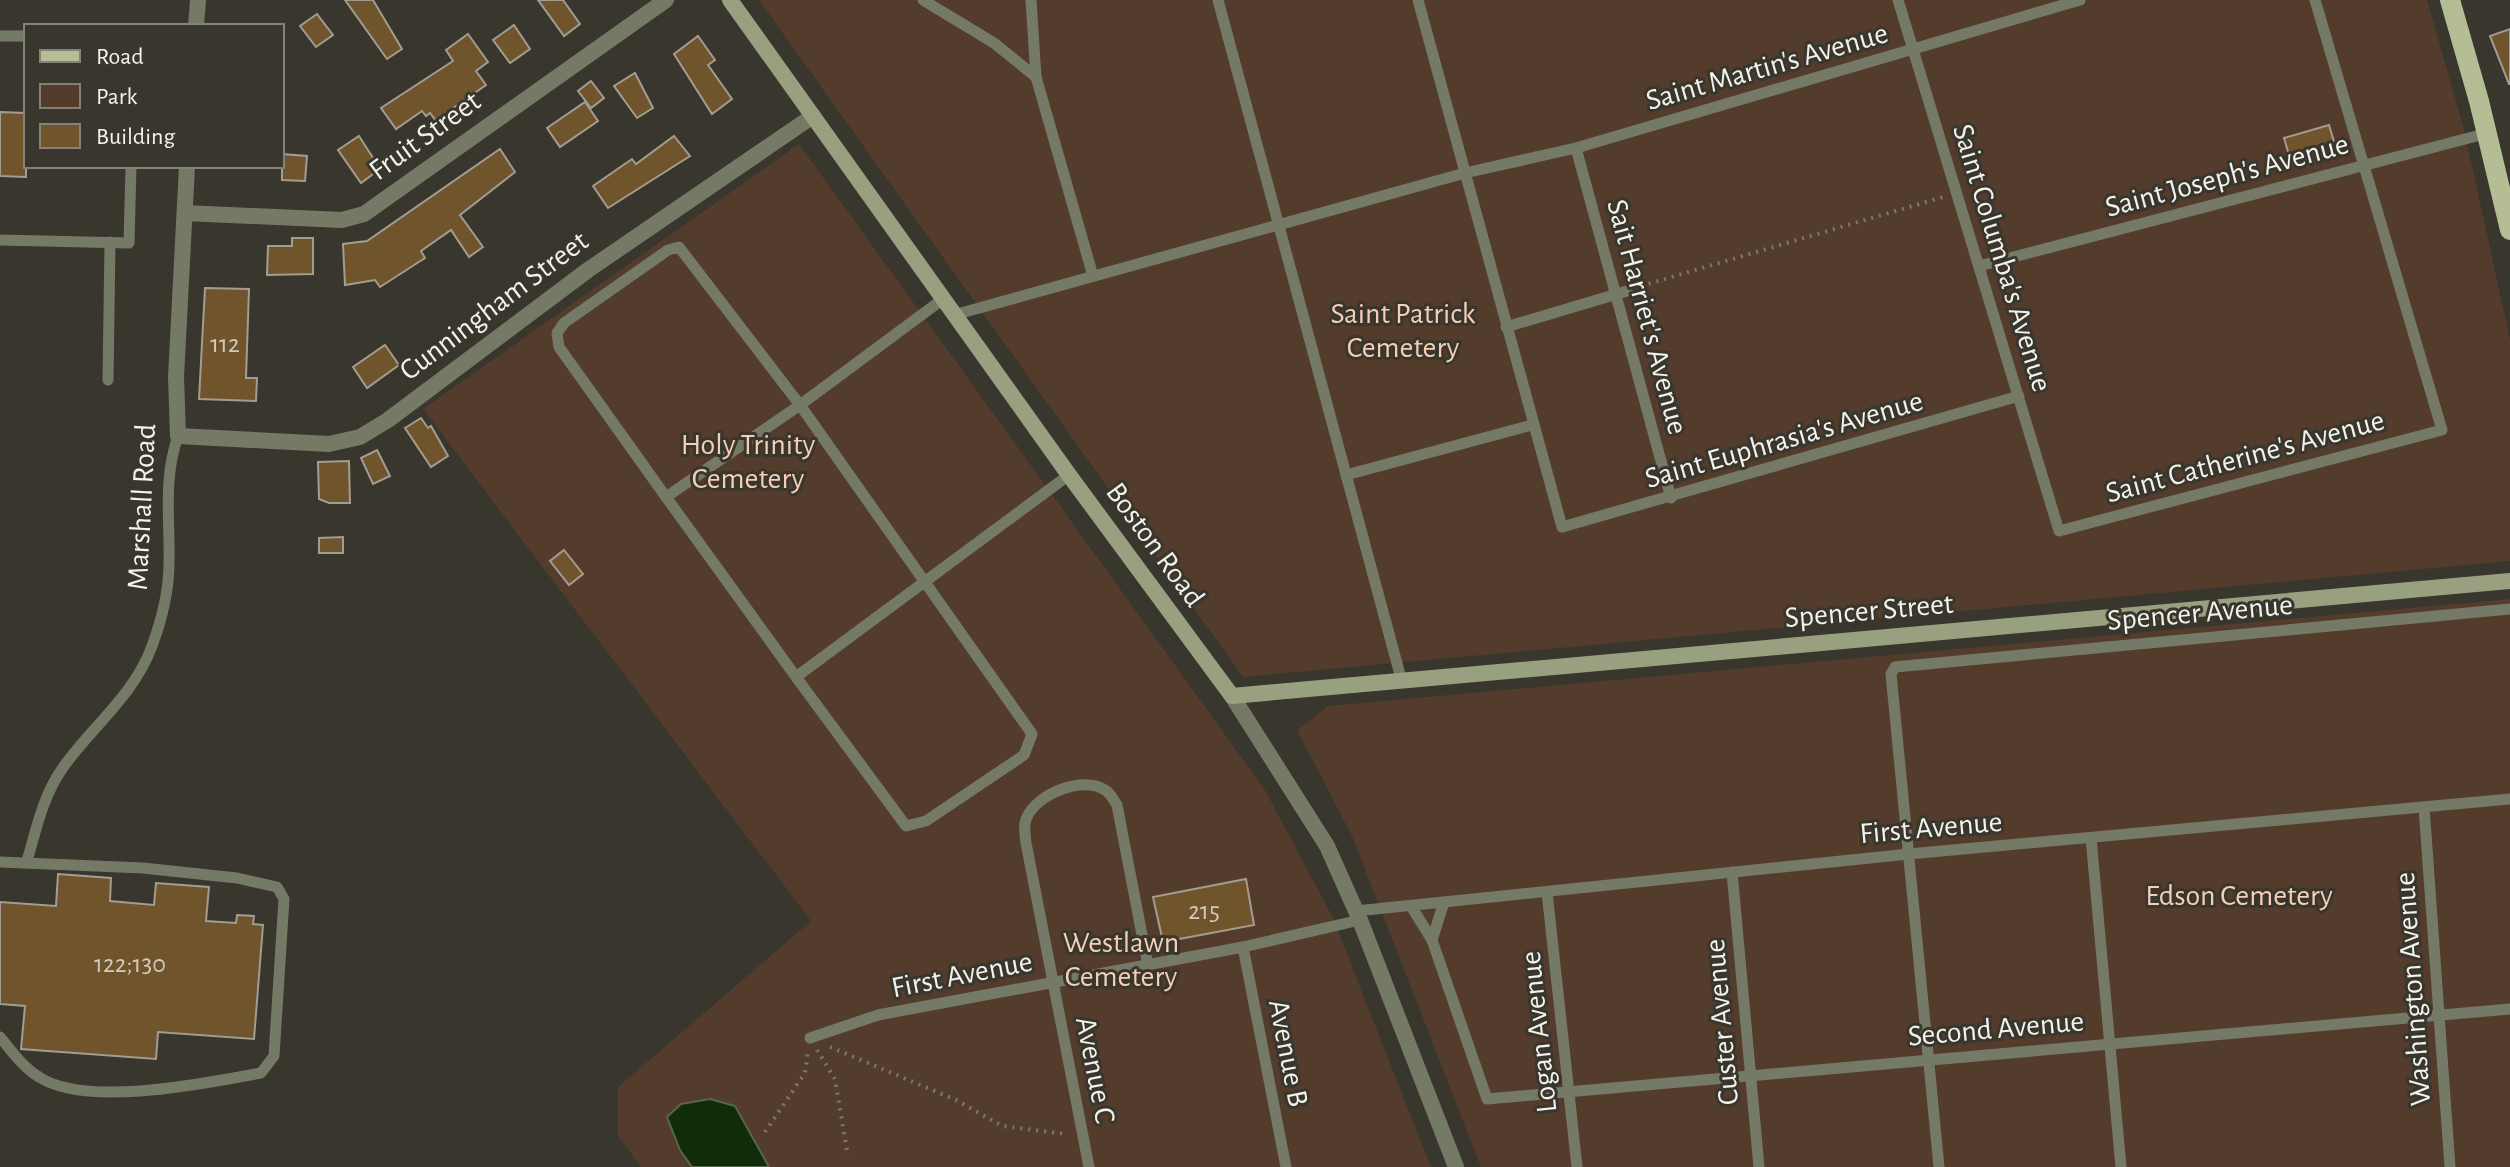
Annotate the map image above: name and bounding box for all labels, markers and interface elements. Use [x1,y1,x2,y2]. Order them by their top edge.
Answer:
street label: Saint Martin's Avenue [1643,18,1891,116]
legend [24,24,284,168]
text: Road [96,45,144,69]
text: Park [96,85,137,109]
street label: Fruit Street [364,86,486,186]
street label: Saint Columba's Avenue [1947,121,2057,395]
text: Building [96,125,175,149]
street label: Saint Joseph's Avenue [2102,129,2352,223]
street label: Sait Harriet's Avenue [1601,196,1693,438]
street label: Cunningham Street [394,225,594,386]
park label: Saint Patrick Cemetery [1330,299,1476,363]
house number: 112 [210,331,240,357]
street label: Saint Euphrasia's Avenue [1642,386,1926,494]
street label: Saint Catherine's Avenue [2102,405,2388,509]
street label: Marshall Road [123,423,161,591]
park label: Holy Trinity Cemetery [681,430,816,494]
street label: Boston Road [1100,477,1210,613]
street label: Spencer Street [1783,589,1955,633]
street label: Spencer Avenue [2106,590,2294,636]
street label: First Avenue [1858,807,2004,849]
street label: Washington Avenue [2390,871,2436,1107]
park label: Edson Cemetery [2145,881,2333,911]
house number: 215 [1188,898,1220,924]
park label: Westlawn Cemetery [1063,928,1179,992]
street label: Custer Avenue [1700,938,1744,1106]
street label: First Avenue [889,947,1035,1003]
street label: Logan Avenue [1516,950,1562,1114]
house number: 122;130 [94,951,166,977]
street label: Avenue B [1263,997,1313,1109]
street label: Second Avenue [1907,1006,2085,1052]
street label: Avenue C [1070,1014,1120,1126]

